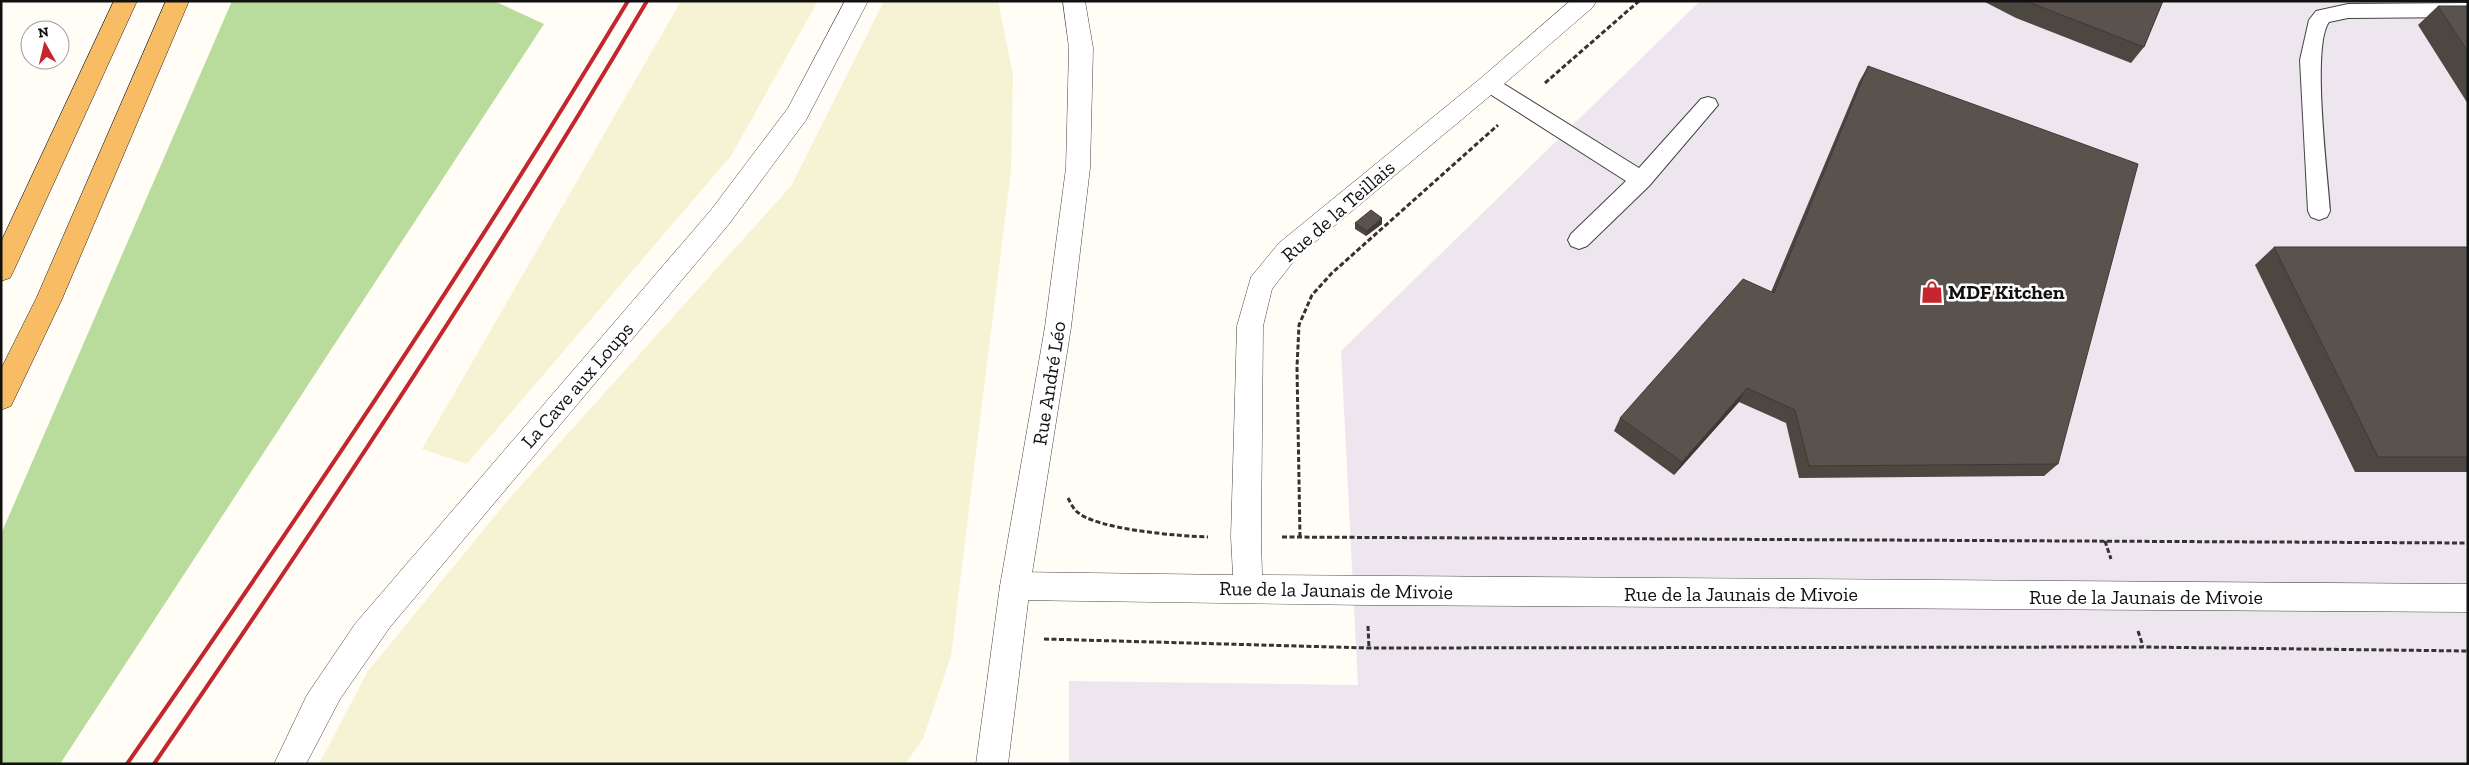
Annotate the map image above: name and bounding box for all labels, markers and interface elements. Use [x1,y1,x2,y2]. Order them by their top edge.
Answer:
north arrow [20,20,70,70]
text: N [37,23,50,42]
street label: Rue de la Teillais [1276,155,1400,267]
shop icon: MDF Kitchen [1919,279,1945,305]
place label: MDF Kitchen [1948,280,2065,304]
street label: La Cave aux Loups [516,317,638,453]
street label: Rue André Léo [1027,319,1071,447]
street label: Rue de la Jaunais de Mivoie [1219,576,1453,604]
street label: Rue de la Jaunais de Mivoie [1624,582,1858,606]
street label: Rue de la Jaunais de Mivoie [2029,585,2263,609]

